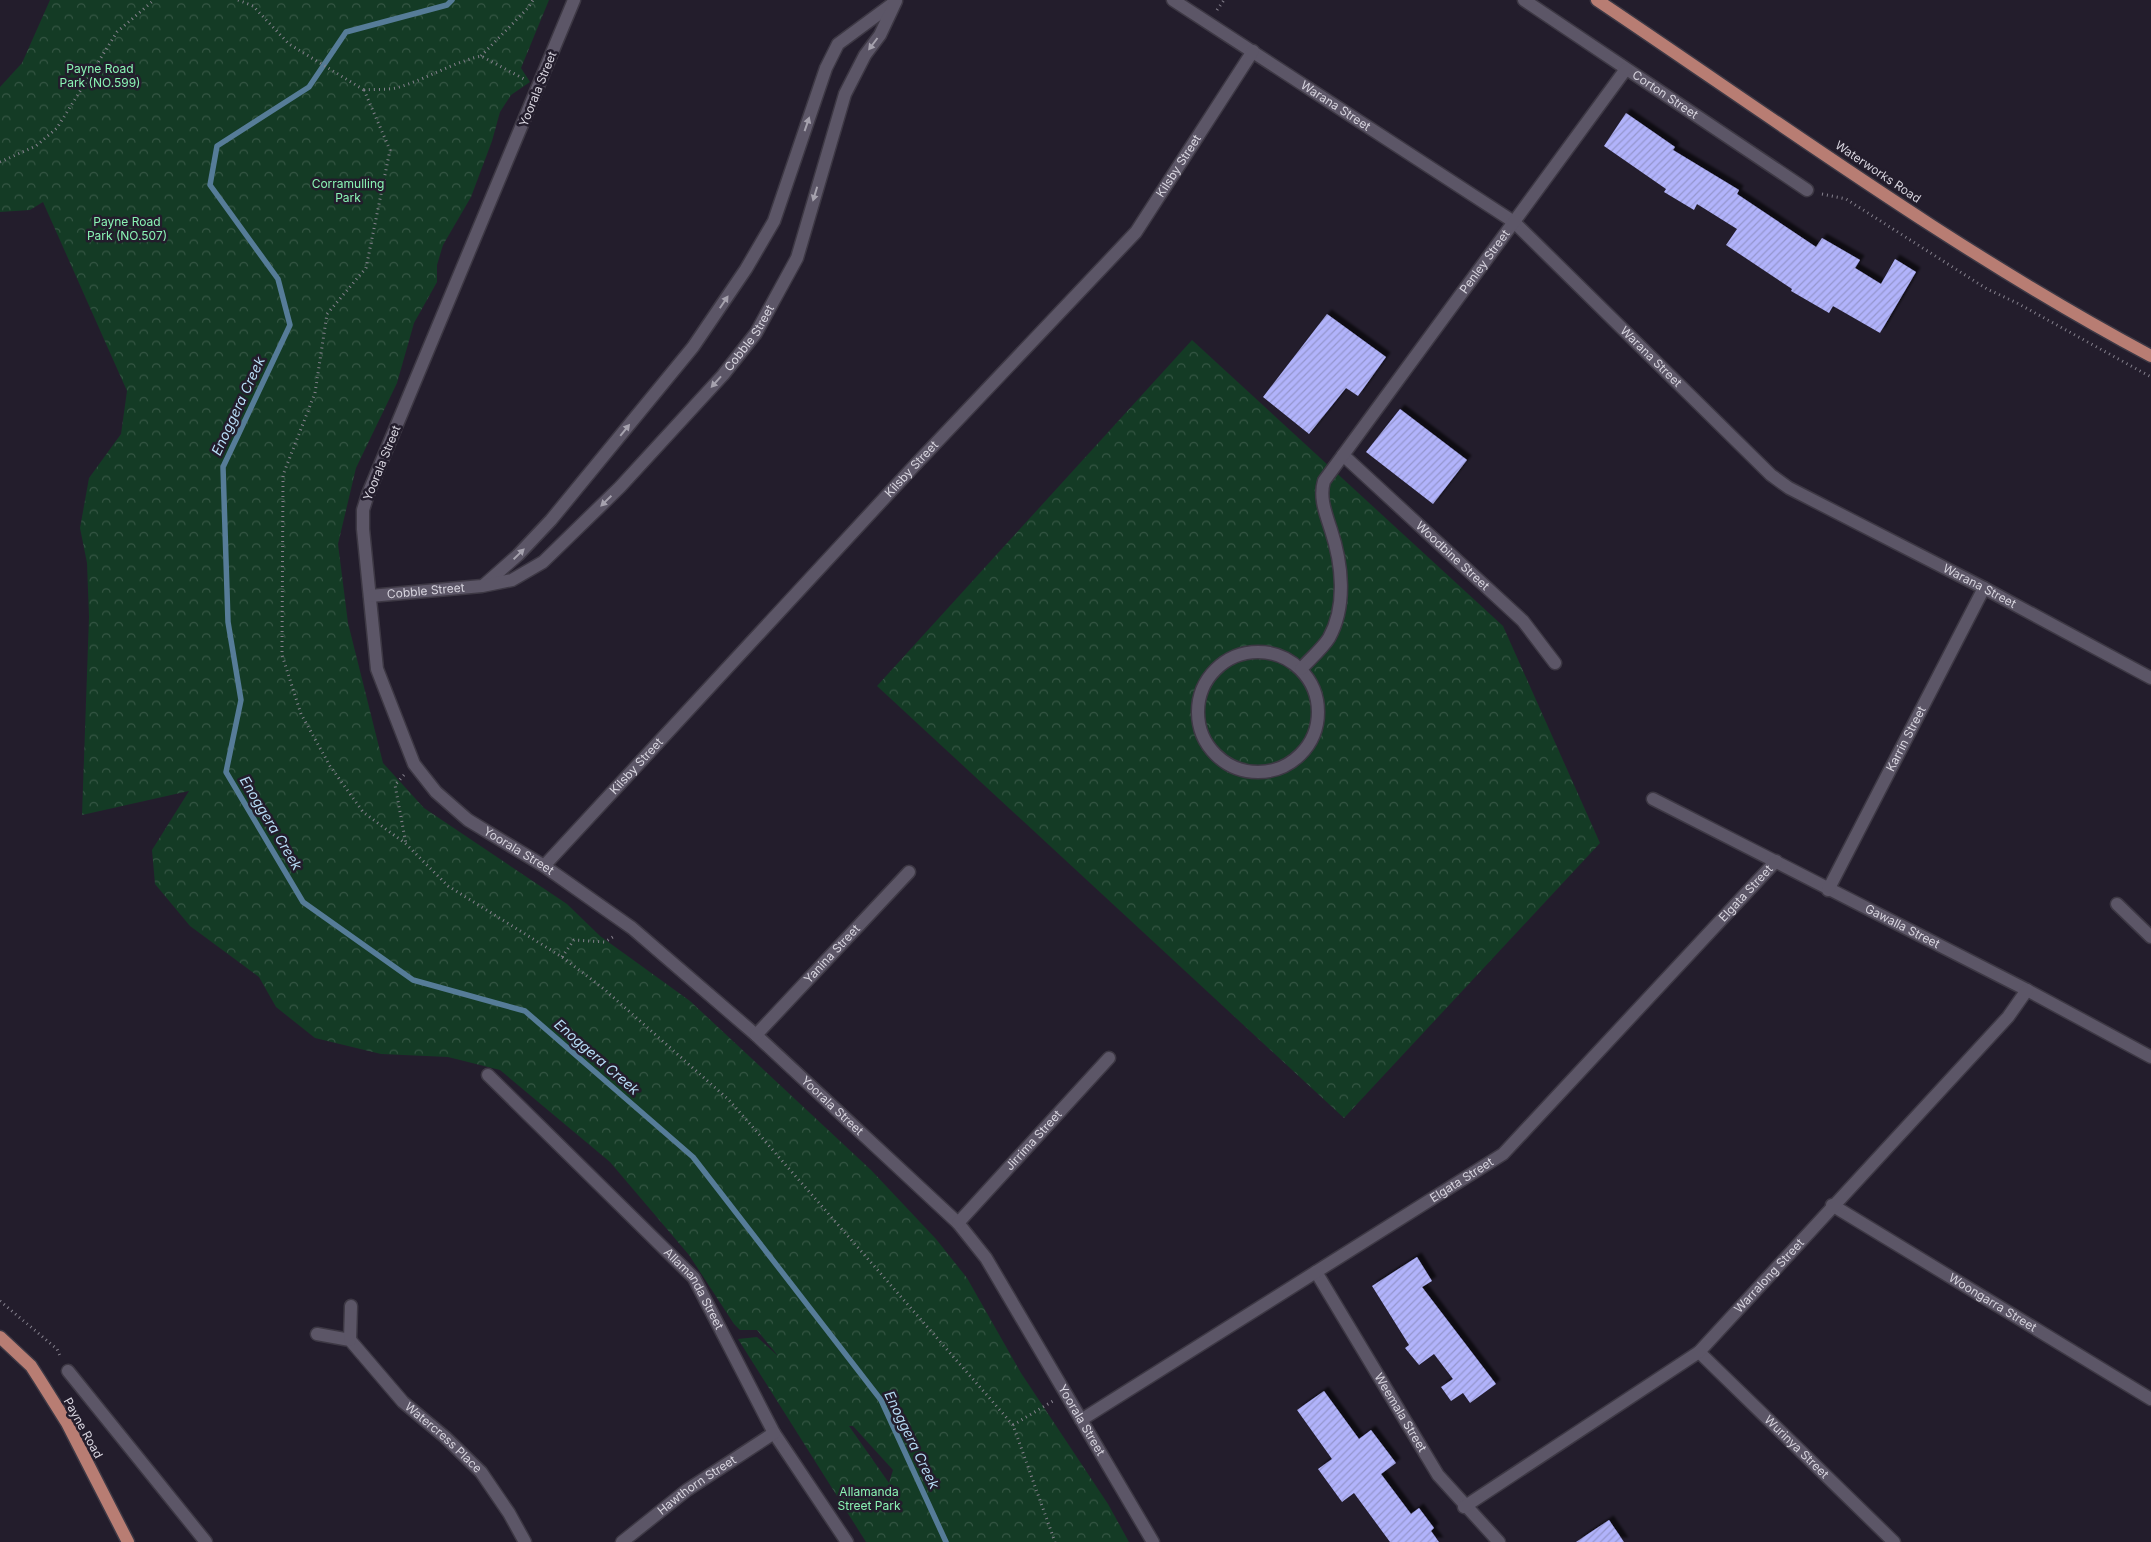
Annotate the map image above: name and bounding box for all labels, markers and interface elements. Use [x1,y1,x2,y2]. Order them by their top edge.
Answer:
one-way arrow [868,37,878,51]
street label: Yoorala Street [516,49,559,129]
park label: Payne Road Park (NO.599) [60,61,140,90]
street label: Corton Street [1630,67,1701,122]
street label: Warana Street [1298,77,1374,134]
one-way arrow [803,116,811,131]
street label: Kilsby Street [1153,132,1204,200]
street label: Waterworks Road [1833,137,1924,206]
park label: Corramulling Park [312,176,384,205]
one-way arrow [810,187,818,202]
park label: Payne Road Park (NO.507) [87,214,167,243]
street label: Penley Street [1456,227,1513,296]
one-way arrow [719,295,729,308]
street label: Cobble Street [721,302,777,374]
street label: Warana Street [1617,323,1685,390]
water label: Enoggera Creek [207,353,268,458]
one-way arrow [710,376,722,388]
street label: Yoorala Street [360,423,403,503]
one-way arrow [619,424,630,437]
street label: Kilsby Street [881,437,941,500]
one-way arrow [600,495,612,507]
street label: Woodbine Street [1413,518,1493,593]
one-way arrow [513,548,525,560]
street label: Warana Street [1941,560,2019,611]
street label: Cobble Street [386,580,465,601]
street label: Karrin Street [1882,703,1929,774]
street label: Kilsby Street [606,734,666,797]
water label: Enoggera Creek [237,773,306,873]
street label: Yoorala Street [481,823,557,878]
street label: Elgata Street [1715,861,1776,925]
street label: Gawalla Street [1863,901,1943,951]
street label: Yanina Street [800,921,863,986]
water label: Enoggera Creek [551,1015,644,1098]
street label: Yoorala Street [798,1073,867,1138]
street label: Jirrima Street [1002,1107,1065,1173]
street label: Elgata Street [1427,1154,1496,1205]
street label: Warralong Street [1731,1235,1807,1316]
street label: Allamanda Street [661,1245,727,1332]
street label: Woongarra Street [1946,1270,2040,1335]
street label: Weemala Street [1371,1370,1430,1455]
street label: Yoorala Street [1055,1382,1109,1458]
water label: Enoggera Creek [881,1388,944,1492]
street label: Payne Road [61,1395,106,1461]
street label: Watercress Place [402,1399,485,1476]
street label: Wurinya Street [1761,1412,1832,1481]
street label: Hawthorn Street [654,1452,739,1518]
park label: Allamanda Street Park [838,1484,901,1513]

